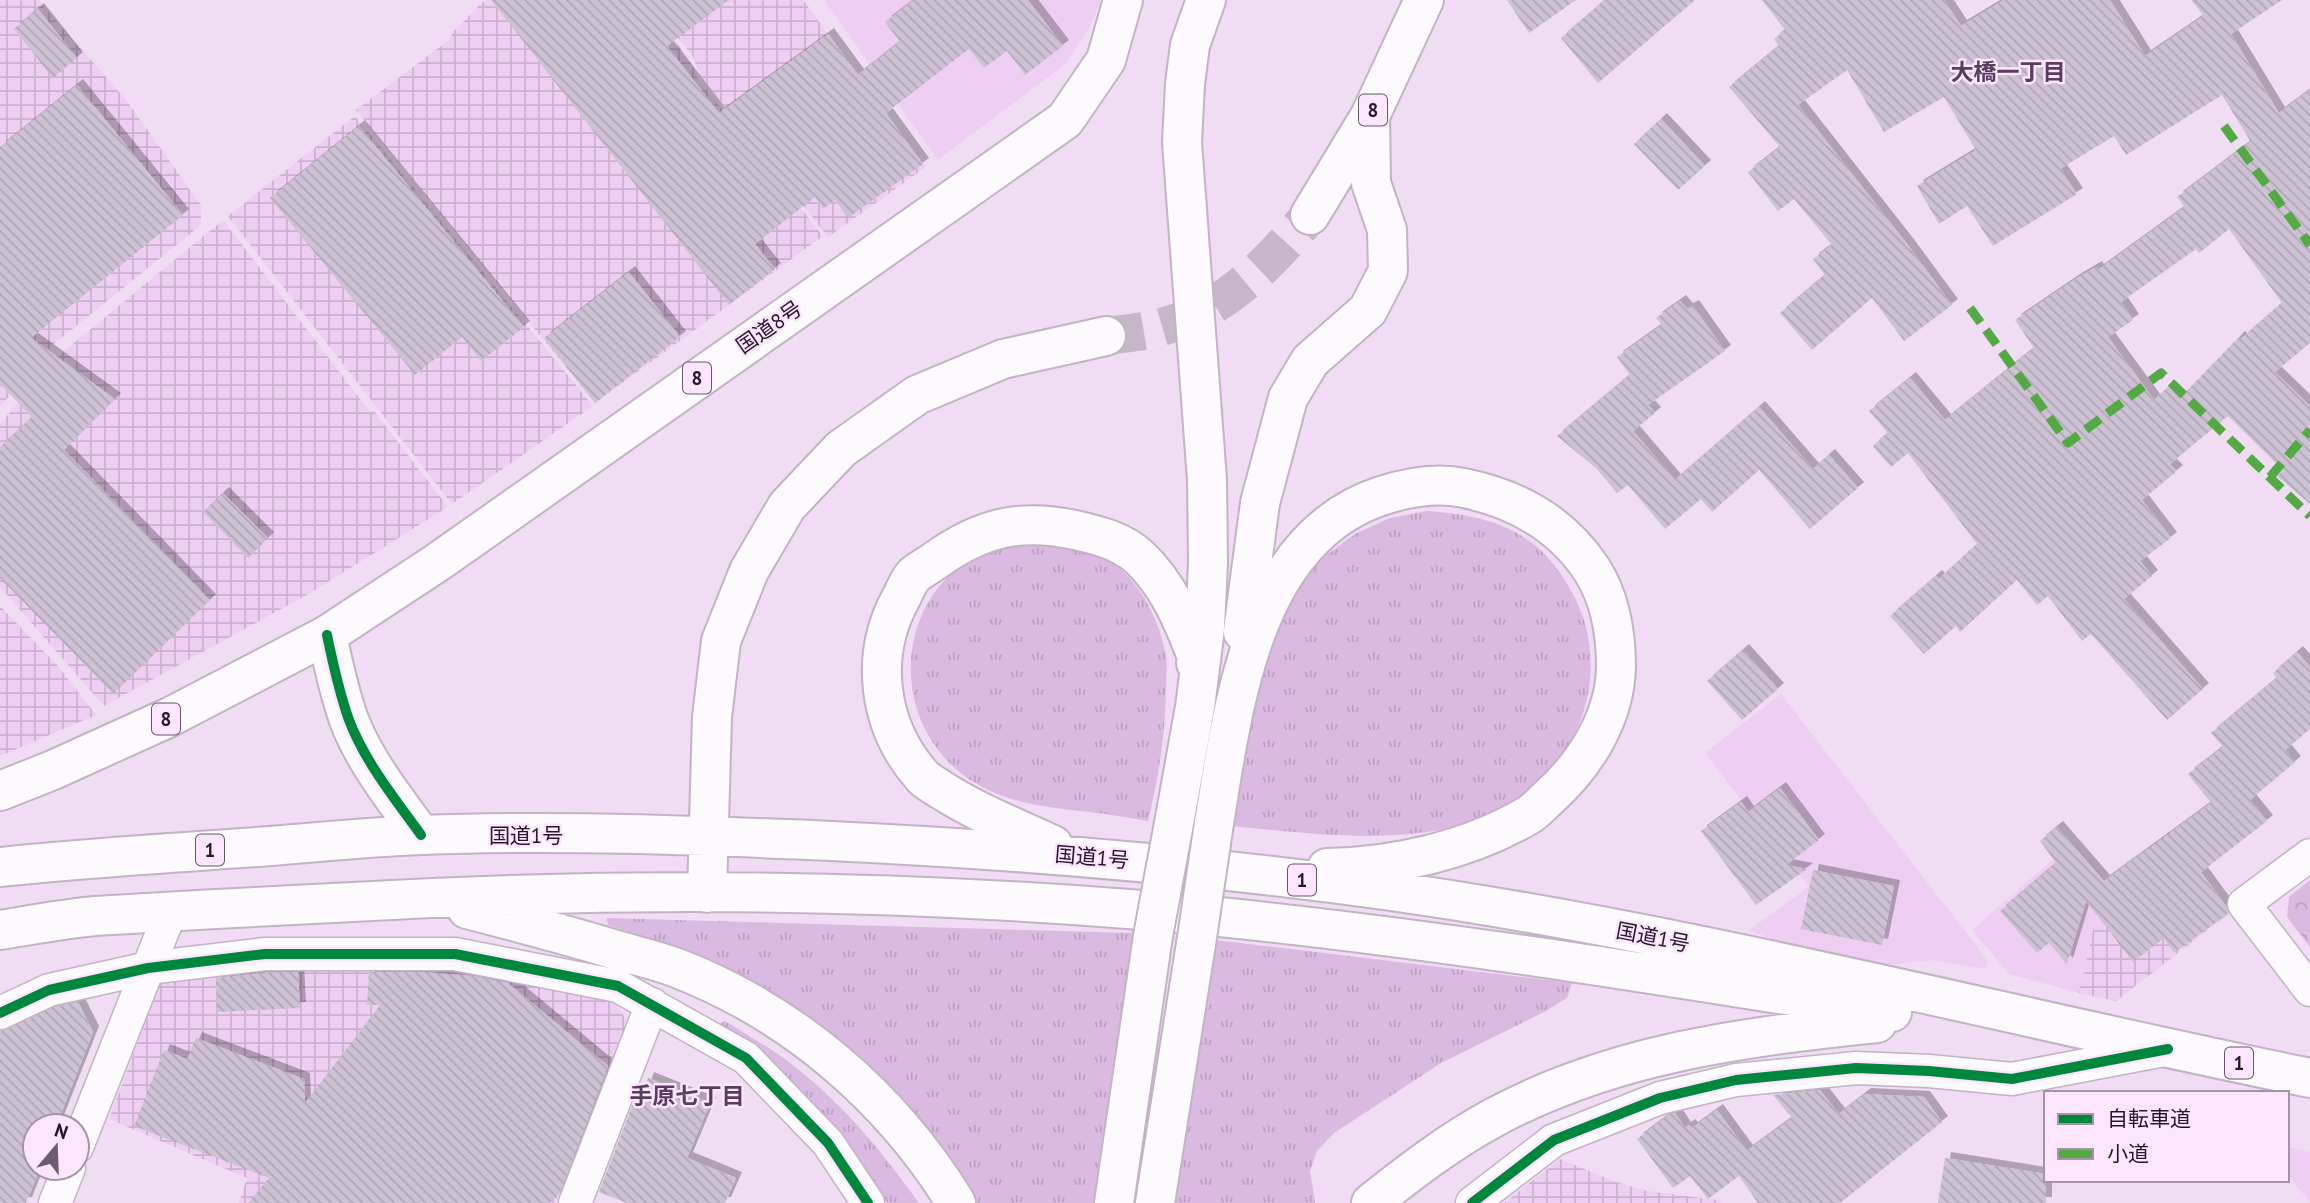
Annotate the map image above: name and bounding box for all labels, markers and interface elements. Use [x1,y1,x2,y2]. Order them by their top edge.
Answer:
district label: 大橋一丁目 [1951,57,2066,86]
road number: 8 [1359,94,1387,125]
street label: 国道8号 [731,295,807,359]
road number: 8 [683,362,711,394]
road number: 8 [152,704,180,734]
street label: 国道1号 [489,822,563,849]
road number: 1 [196,834,224,866]
street label: 国道1号 [1054,840,1130,874]
road number: 1 [1288,864,1316,895]
street label: 国道1号 [1614,917,1692,957]
road number: 1 [2225,1048,2253,1078]
district label: 手原七丁目 [630,1081,745,1110]
legend [2044,1091,2289,1182]
text: 自転車道 [2107,1105,2191,1132]
north arrow [21,1112,91,1182]
text: N [52,1118,71,1144]
text: 小道 [2107,1140,2149,1167]

